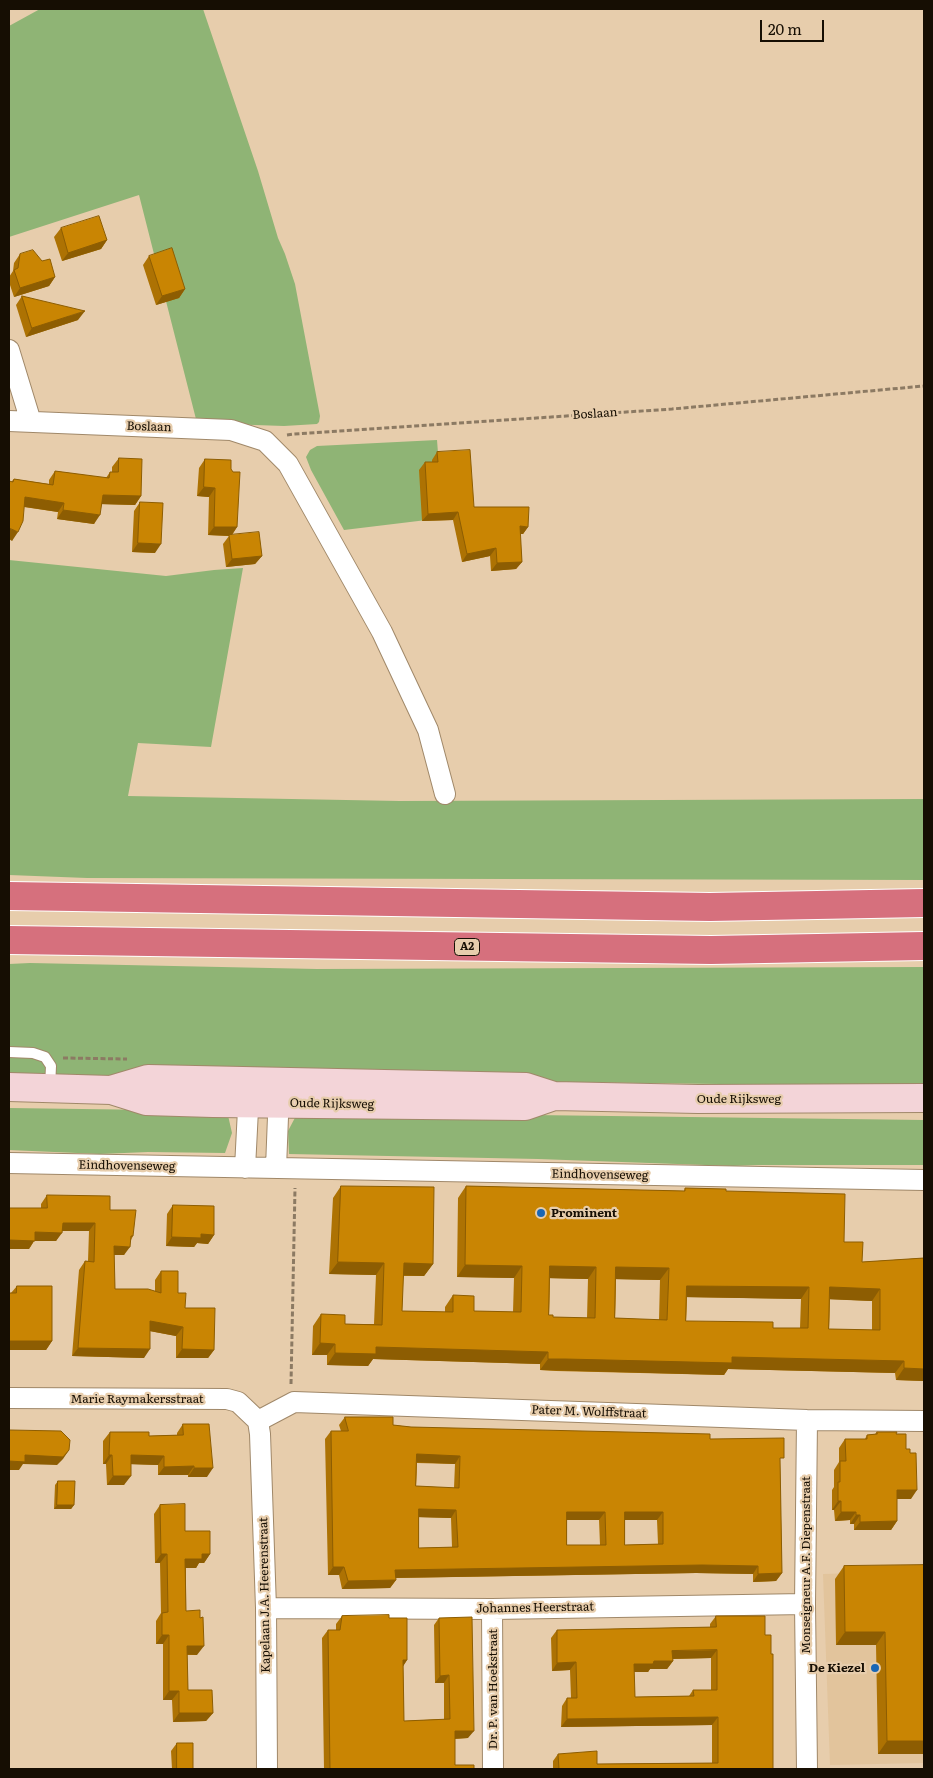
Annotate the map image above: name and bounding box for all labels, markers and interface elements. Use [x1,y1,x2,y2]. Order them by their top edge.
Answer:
scale bar [763,10,827,42]
text: 20 m [768,17,802,40]
street label: Boslaan [572,405,618,423]
street label: Boslaan [126,419,172,435]
road number: A2 [454,939,480,956]
street label: Oude Rijksweg [697,1092,781,1106]
street label: Oude Rijksweg [290,1096,374,1112]
street label: Eindhovenseweg [78,1158,176,1174]
street label: Eindhovenseweg [551,1167,649,1183]
place label: Prominent [551,1206,617,1220]
marker: Prominent [535,1207,547,1219]
street label: Marie Raymakersstraat [70,1392,204,1406]
street label: Pater M. Wolffstraat [531,1403,647,1421]
street label: Monseigneur A.F. Diepenstraat [799,1476,813,1654]
street label: Kapelaan J.A. Heerenstraat [256,1517,274,1673]
street label: Johannes Heerstraat [476,1600,594,1616]
street label: Dr. P. van Hoekstraat [486,1629,500,1749]
place label: De Kiezel [809,1661,865,1675]
marker: De Kiezel [869,1662,881,1674]

